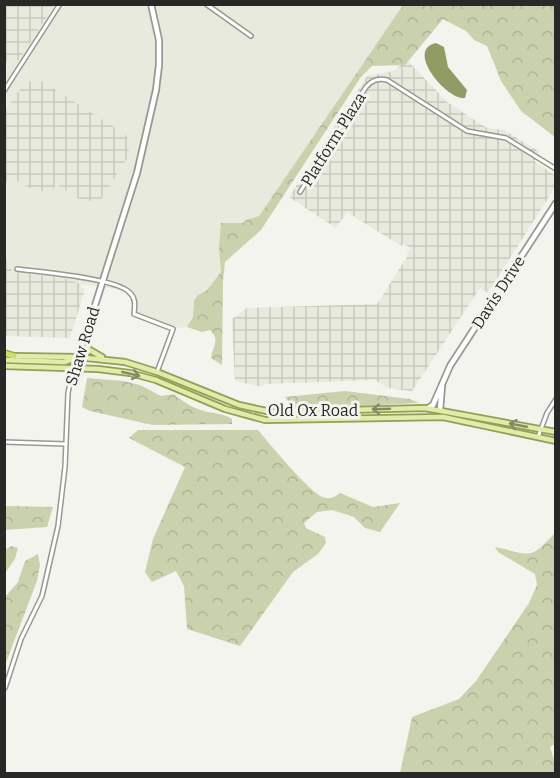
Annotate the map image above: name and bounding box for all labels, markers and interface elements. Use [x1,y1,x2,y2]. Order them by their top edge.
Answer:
street label: Platform Plaza [297,89,370,190]
street label: Davis Drive [468,252,529,332]
street label: Shaw Road [61,304,104,388]
one-way arrow [121,368,140,380]
street label: Old Ox Road [268,401,359,420]
one-way arrow [372,404,392,415]
one-way arrow [508,419,528,430]

